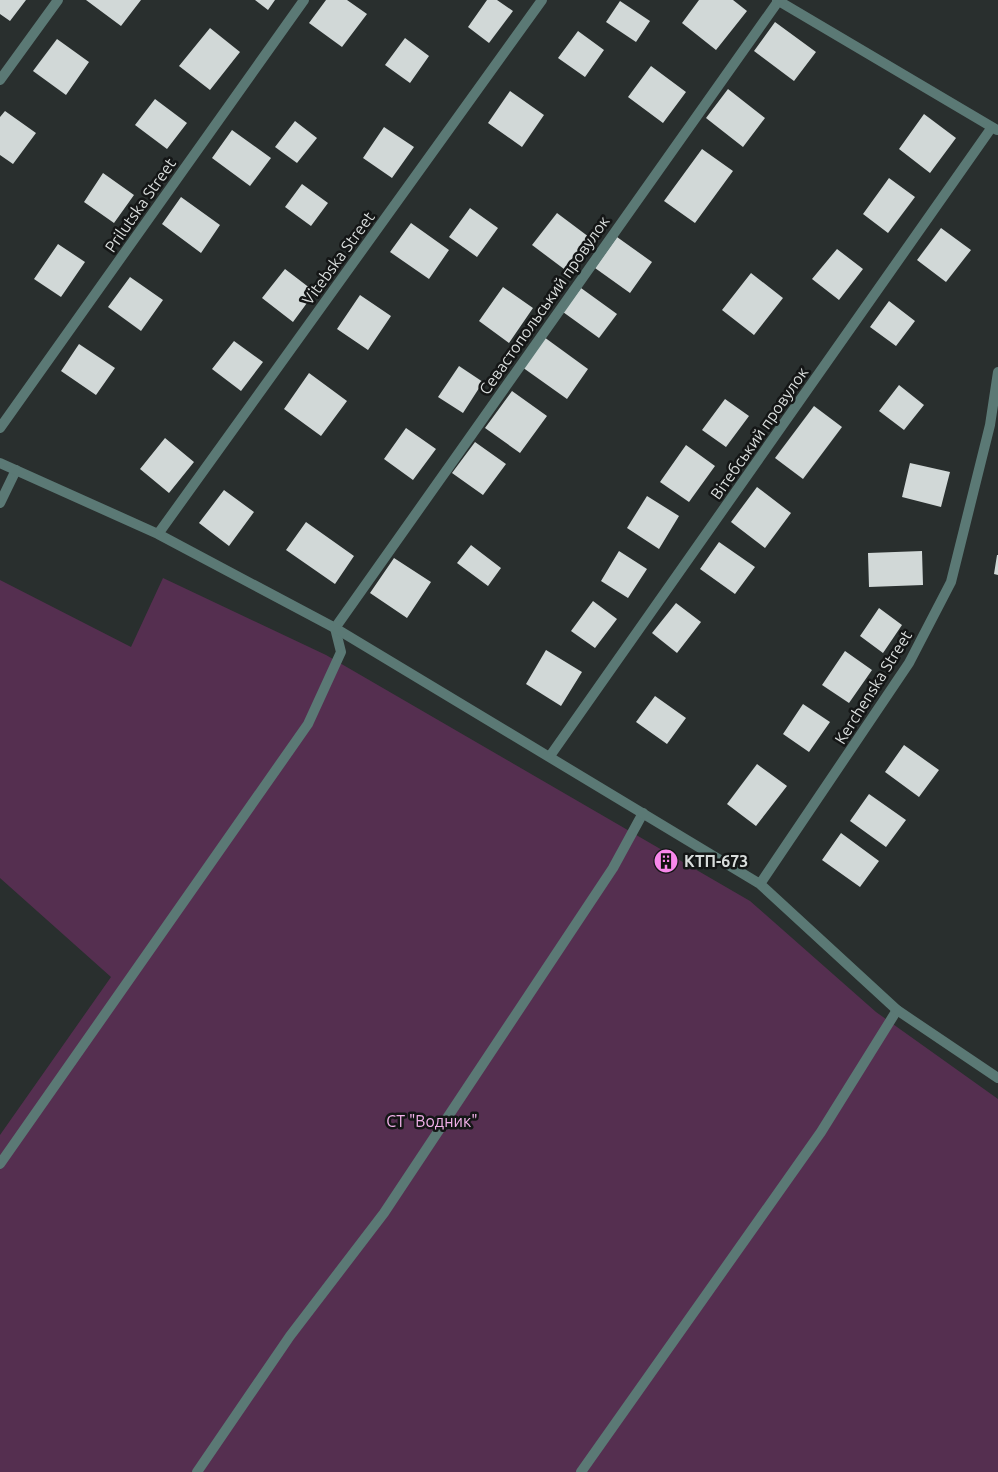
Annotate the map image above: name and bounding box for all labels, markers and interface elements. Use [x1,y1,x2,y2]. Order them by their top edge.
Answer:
street label: Prilutska Street [101,154,180,256]
street label: Vitebska Street [298,207,378,308]
street label: Севастопольський провулок [475,212,613,398]
street label: Вітебський провулок [707,364,811,502]
street label: Kerchenska Street [831,626,916,747]
building icon: КТП-673 [653,848,679,874]
place label: КТП-673 [684,852,748,870]
park label: СТ "Водник" [386,1112,478,1130]

